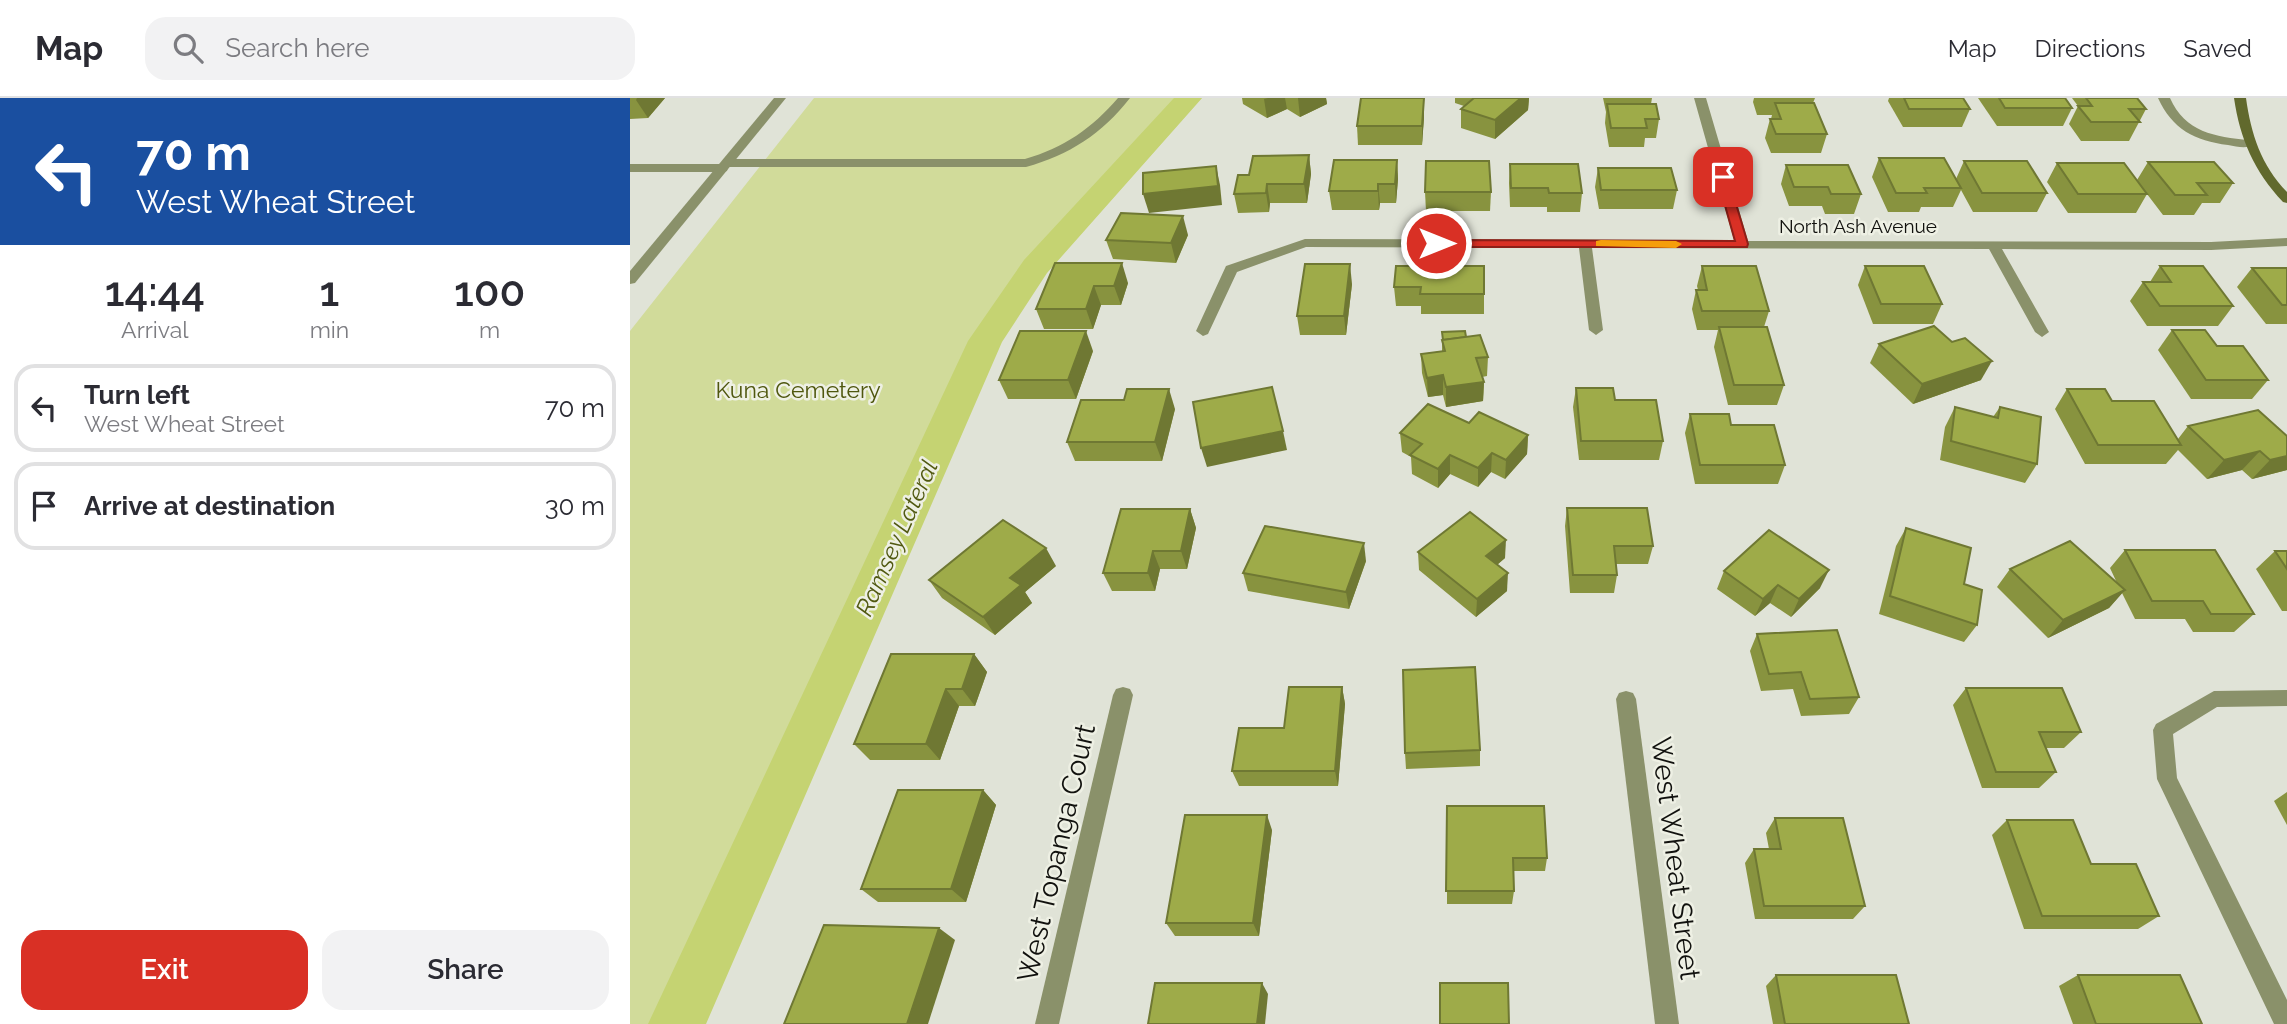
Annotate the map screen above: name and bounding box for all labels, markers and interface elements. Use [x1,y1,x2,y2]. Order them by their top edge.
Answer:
search box [145,17,635,80]
text: Map [35,29,103,68]
icon: search [169,29,207,67]
text: Search here [225,33,370,63]
text: Map [1948,34,1997,63]
text: Directions [2035,34,2145,63]
text: Saved [2183,34,2252,63]
text: 70 m [136,124,251,181]
icon: left [21,126,112,217]
pin [1693,147,1753,207]
icon: arrive [1704,158,1742,196]
text: West Wheat Street [136,183,415,220]
position arrow [1399,206,1473,280]
street label: North Ash Avenue [1779,215,1937,237]
text: 14:44 [105,267,205,316]
text: 1 [320,267,339,316]
text: 100 [454,267,525,316]
text: Arrival [121,316,189,343]
text: min [310,316,349,343]
text: m [479,316,500,343]
park label: Kuna Cemetery [715,376,881,403]
text: Turn left [84,380,190,410]
icon: left [25,389,63,427]
text: 70 m [545,393,605,423]
text: West Wheat Street [84,410,285,437]
water label: Ramsey Lateral [849,456,944,620]
icon: arrive [25,487,63,525]
text: Arrive at destination [84,491,335,521]
text: 30 m [545,491,605,521]
street label: West Topanga Court [1011,720,1102,985]
street label: West Wheat Street [1644,735,1707,982]
button: Exit [21,930,308,1010]
button: Share [322,930,609,1010]

